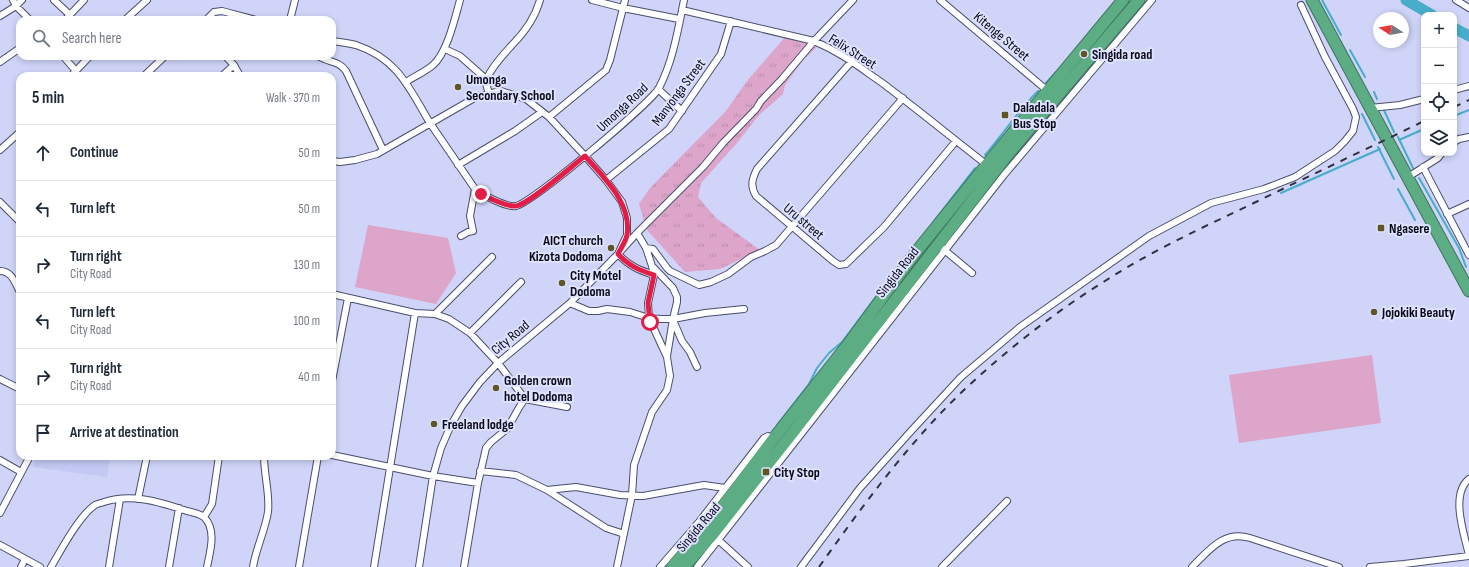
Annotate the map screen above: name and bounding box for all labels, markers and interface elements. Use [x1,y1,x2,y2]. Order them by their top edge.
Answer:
street label: Kitenge Street [970,8,1033,65]
north arrow [1373,12,1409,48]
map controls [1421,12,1457,156]
button: + [1421,12,1457,48]
search box [16,16,336,60]
icon: search [30,27,52,49]
text: Search here [62,29,122,48]
street label: Felix Street [826,30,880,73]
place label: Singida road [1092,46,1152,63]
button: − [1421,48,1457,84]
marker: Singida road [1079,49,1089,59]
street label: Manyonga Street [648,56,709,129]
place label: Umonga Secondary School [466,71,554,104]
street label: Umonga Road [593,79,652,135]
marker: Umonga Secondary School [453,82,463,92]
button: locate [1421,84,1457,120]
text: 5 min [32,88,64,108]
text: Walk · 370 m [266,90,320,106]
place label: Daladala Bus Stop [1013,99,1056,132]
marker: Daladala Bus Stop [1000,110,1010,120]
button: layers [1421,120,1457,156]
icon: ahead [32,142,54,164]
text: Continue [70,143,119,162]
text: 50 m [299,145,320,161]
route end [472,185,490,203]
icon: left [32,198,54,220]
text: Turn left [70,199,115,218]
street label: Uru street [780,200,827,243]
text: 50 m [299,201,320,217]
place label: Ngasere [1389,220,1429,237]
marker: Ngasere [1376,223,1386,233]
place label: AICT church Kizota Dodoma [529,232,603,265]
marker: AICT church Kizota Dodoma [606,243,616,253]
street label: Singida Road [872,243,923,301]
text: Turn right [70,247,122,266]
icon: right [32,254,54,276]
text: 130 m [294,257,320,273]
text: City Road [70,266,111,282]
place label: City Motel Dodoma [570,267,621,300]
marker: City Motel Dodoma [557,278,567,288]
text: Turn left [70,303,115,322]
place label: Jojokiki Beauty [1381,304,1455,321]
marker: Jojokiki Beauty [1369,307,1379,317]
icon: left [32,310,54,332]
text: 100 m [293,313,320,329]
route start [641,313,659,331]
street label: City Road [488,316,533,358]
text: City Road [70,322,111,338]
text: Turn right [70,359,122,378]
icon: right [32,366,54,388]
text: 40 m [298,369,320,385]
place label: Golden crown hotel Dodoma [504,372,573,405]
text: City Road [70,378,111,394]
marker: Golden crown hotel Dodoma [491,383,501,393]
place label: Freeland lodge [442,416,514,433]
marker: Freeland lodge [429,419,439,429]
icon: arrive [32,422,54,444]
text: Arrive at destination [70,423,179,442]
place label: City Stop [774,464,820,481]
marker: City Stop [761,467,771,477]
street label: Singida Road [673,499,724,556]

